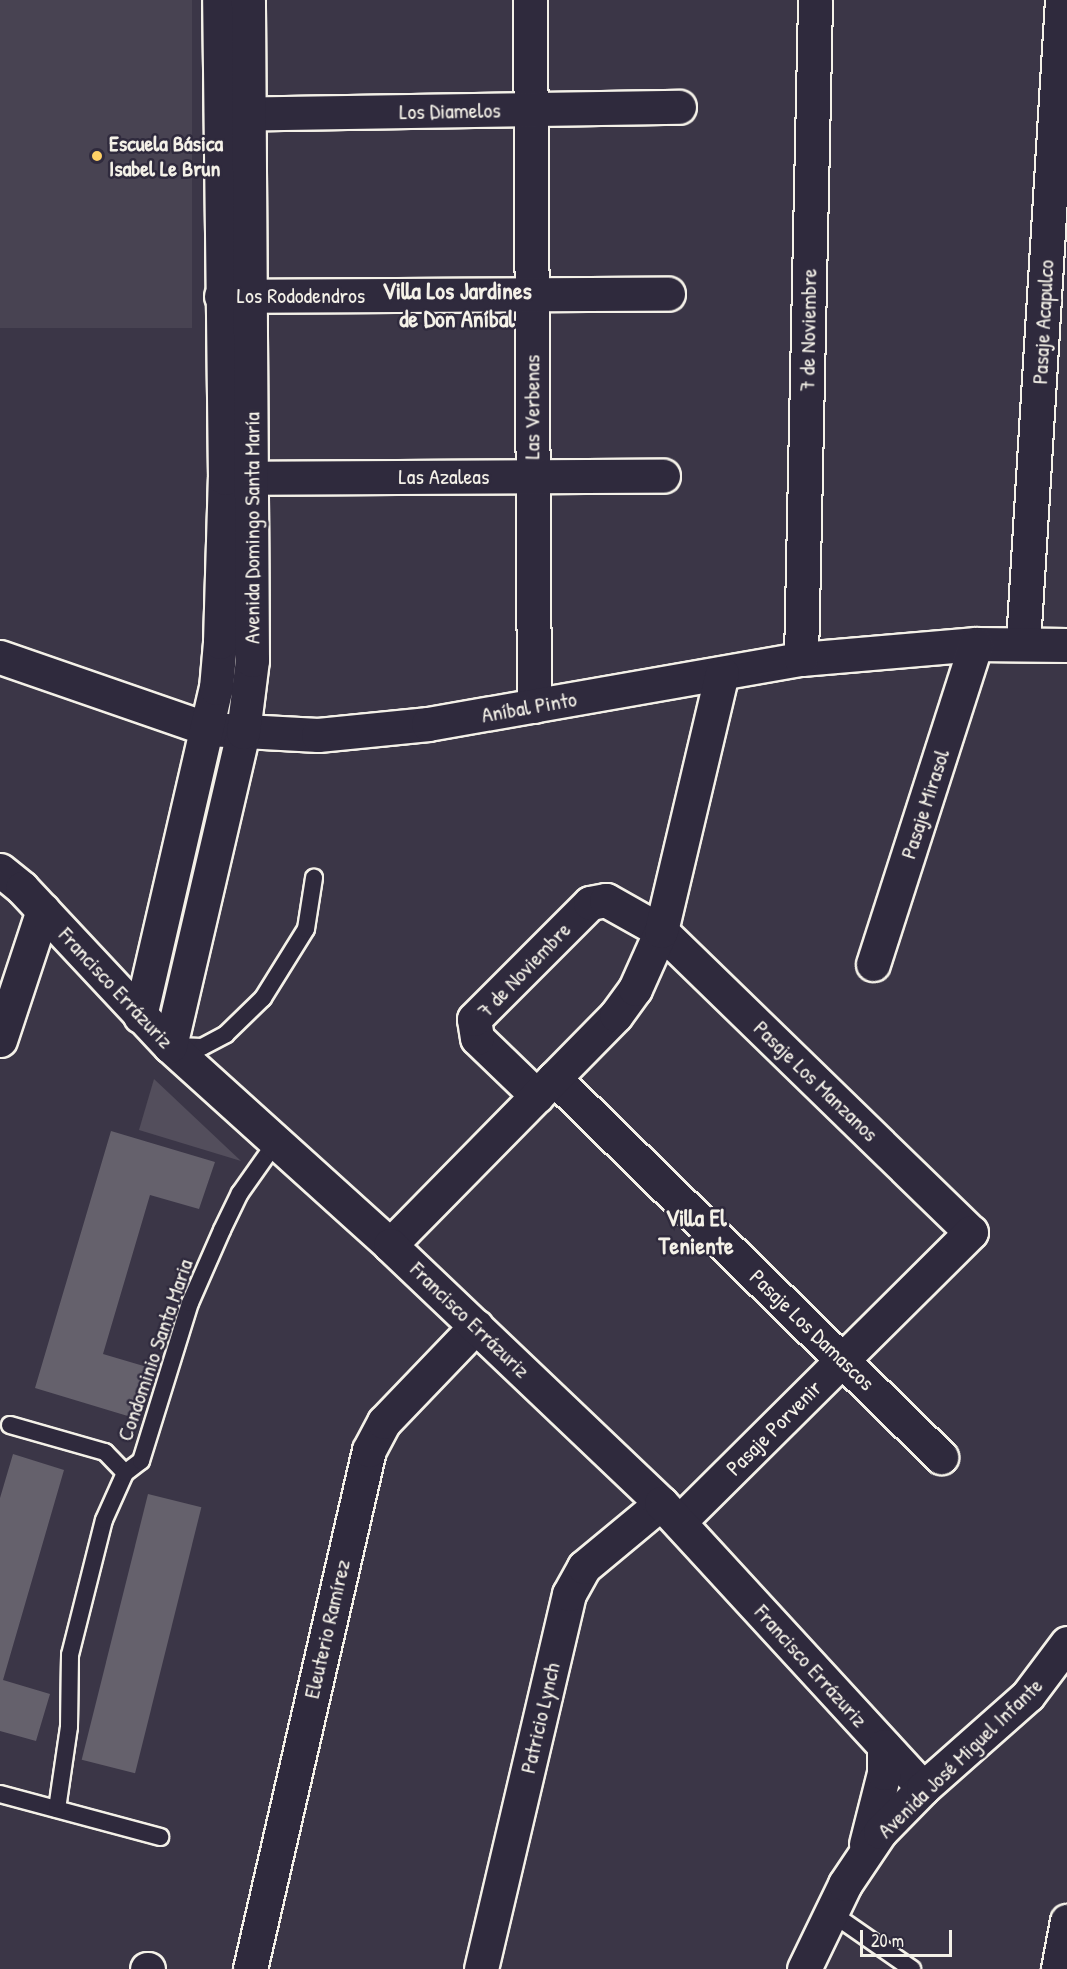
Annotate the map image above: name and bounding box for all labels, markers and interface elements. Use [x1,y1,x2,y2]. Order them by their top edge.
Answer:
street label: Los Diamelos [399,97,501,125]
place label: Escuela Básica Isabel Le Brun [109,130,223,182]
marker: Escuela Básica Isabel Le Brun [90,149,104,163]
street label: Pasaje Acapulco [1027,259,1059,385]
street label: 7 de Noviembre [794,268,822,392]
district label: Villa Los Jardines de Don Aníbal [382,277,532,333]
street label: Los Rododendros [237,283,365,309]
street label: Las Verbenas [519,355,545,459]
street label: Avenida Domingo Santa María [239,412,265,644]
street label: Las Azaleas [399,464,489,490]
street label: Aníbal Pinto [479,686,579,728]
street label: Pasaje Mirasol [895,746,955,862]
street label: 7 de Noviembre [472,917,576,1023]
street label: Francisco Errázuriz [53,922,179,1054]
street label: Pasaje Los Manzanos [748,1015,884,1147]
district label: Villa El Teniente [658,1204,734,1260]
street label: Condominio Santa Maria [111,1256,199,1444]
street label: Francisco Errázuriz [405,1256,535,1384]
street label: Pasaje Los Damascos [744,1264,880,1396]
street label: Pasaje Porvenir [721,1375,827,1481]
street label: Eleuterio Ramírez [298,1557,356,1701]
street label: Francisco Errázuriz [749,1599,873,1733]
street label: Patricio Lynch [514,1660,566,1776]
street label: Avenida José Miguel Infante [872,1672,1048,1844]
scale bar [863,1918,954,1956]
text: 20 m [871,1928,904,1953]

